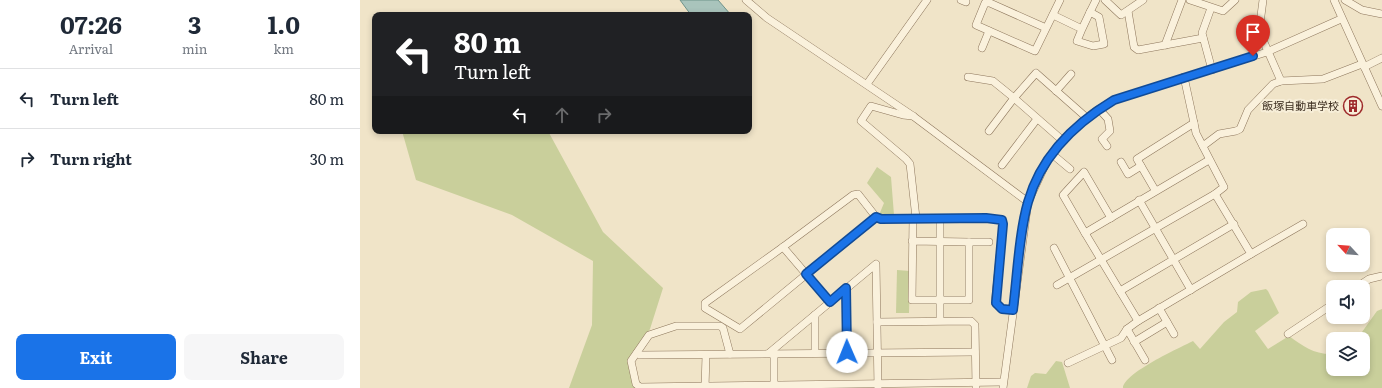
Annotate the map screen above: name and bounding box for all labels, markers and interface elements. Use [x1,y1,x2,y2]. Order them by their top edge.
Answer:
text: 07:26 [60,6,122,41]
text: 3 [188,6,201,41]
text: 1.0 [267,6,300,41]
pin [1236,15,1270,56]
text: 80 m [454,20,521,62]
icon: arrive [1242,21,1264,43]
icon: left [388,28,440,80]
text: Arrival [69,39,113,58]
text: min [182,39,207,58]
text: km [273,39,294,58]
text: Turn left [454,58,531,85]
text: Turn left [50,87,119,110]
text: 80 m [310,87,344,110]
icon: left [16,88,38,110]
building icon: 飯塚自動車学校 [1342,95,1364,117]
place label: 飯塚自動車学校 [1262,97,1339,113]
icon: left [509,104,531,126]
icon: ahead [551,104,573,126]
icon: right [593,104,615,126]
text: Turn right [50,147,132,170]
text: 30 m [310,147,344,170]
icon: right [16,148,38,170]
north arrow [1326,228,1370,272]
map controls [1326,228,1370,376]
button: sound [1326,280,1370,324]
position arrow [826,331,868,373]
button: layers [1326,332,1370,376]
button: Exit [16,334,176,380]
button: Share [184,334,344,380]

